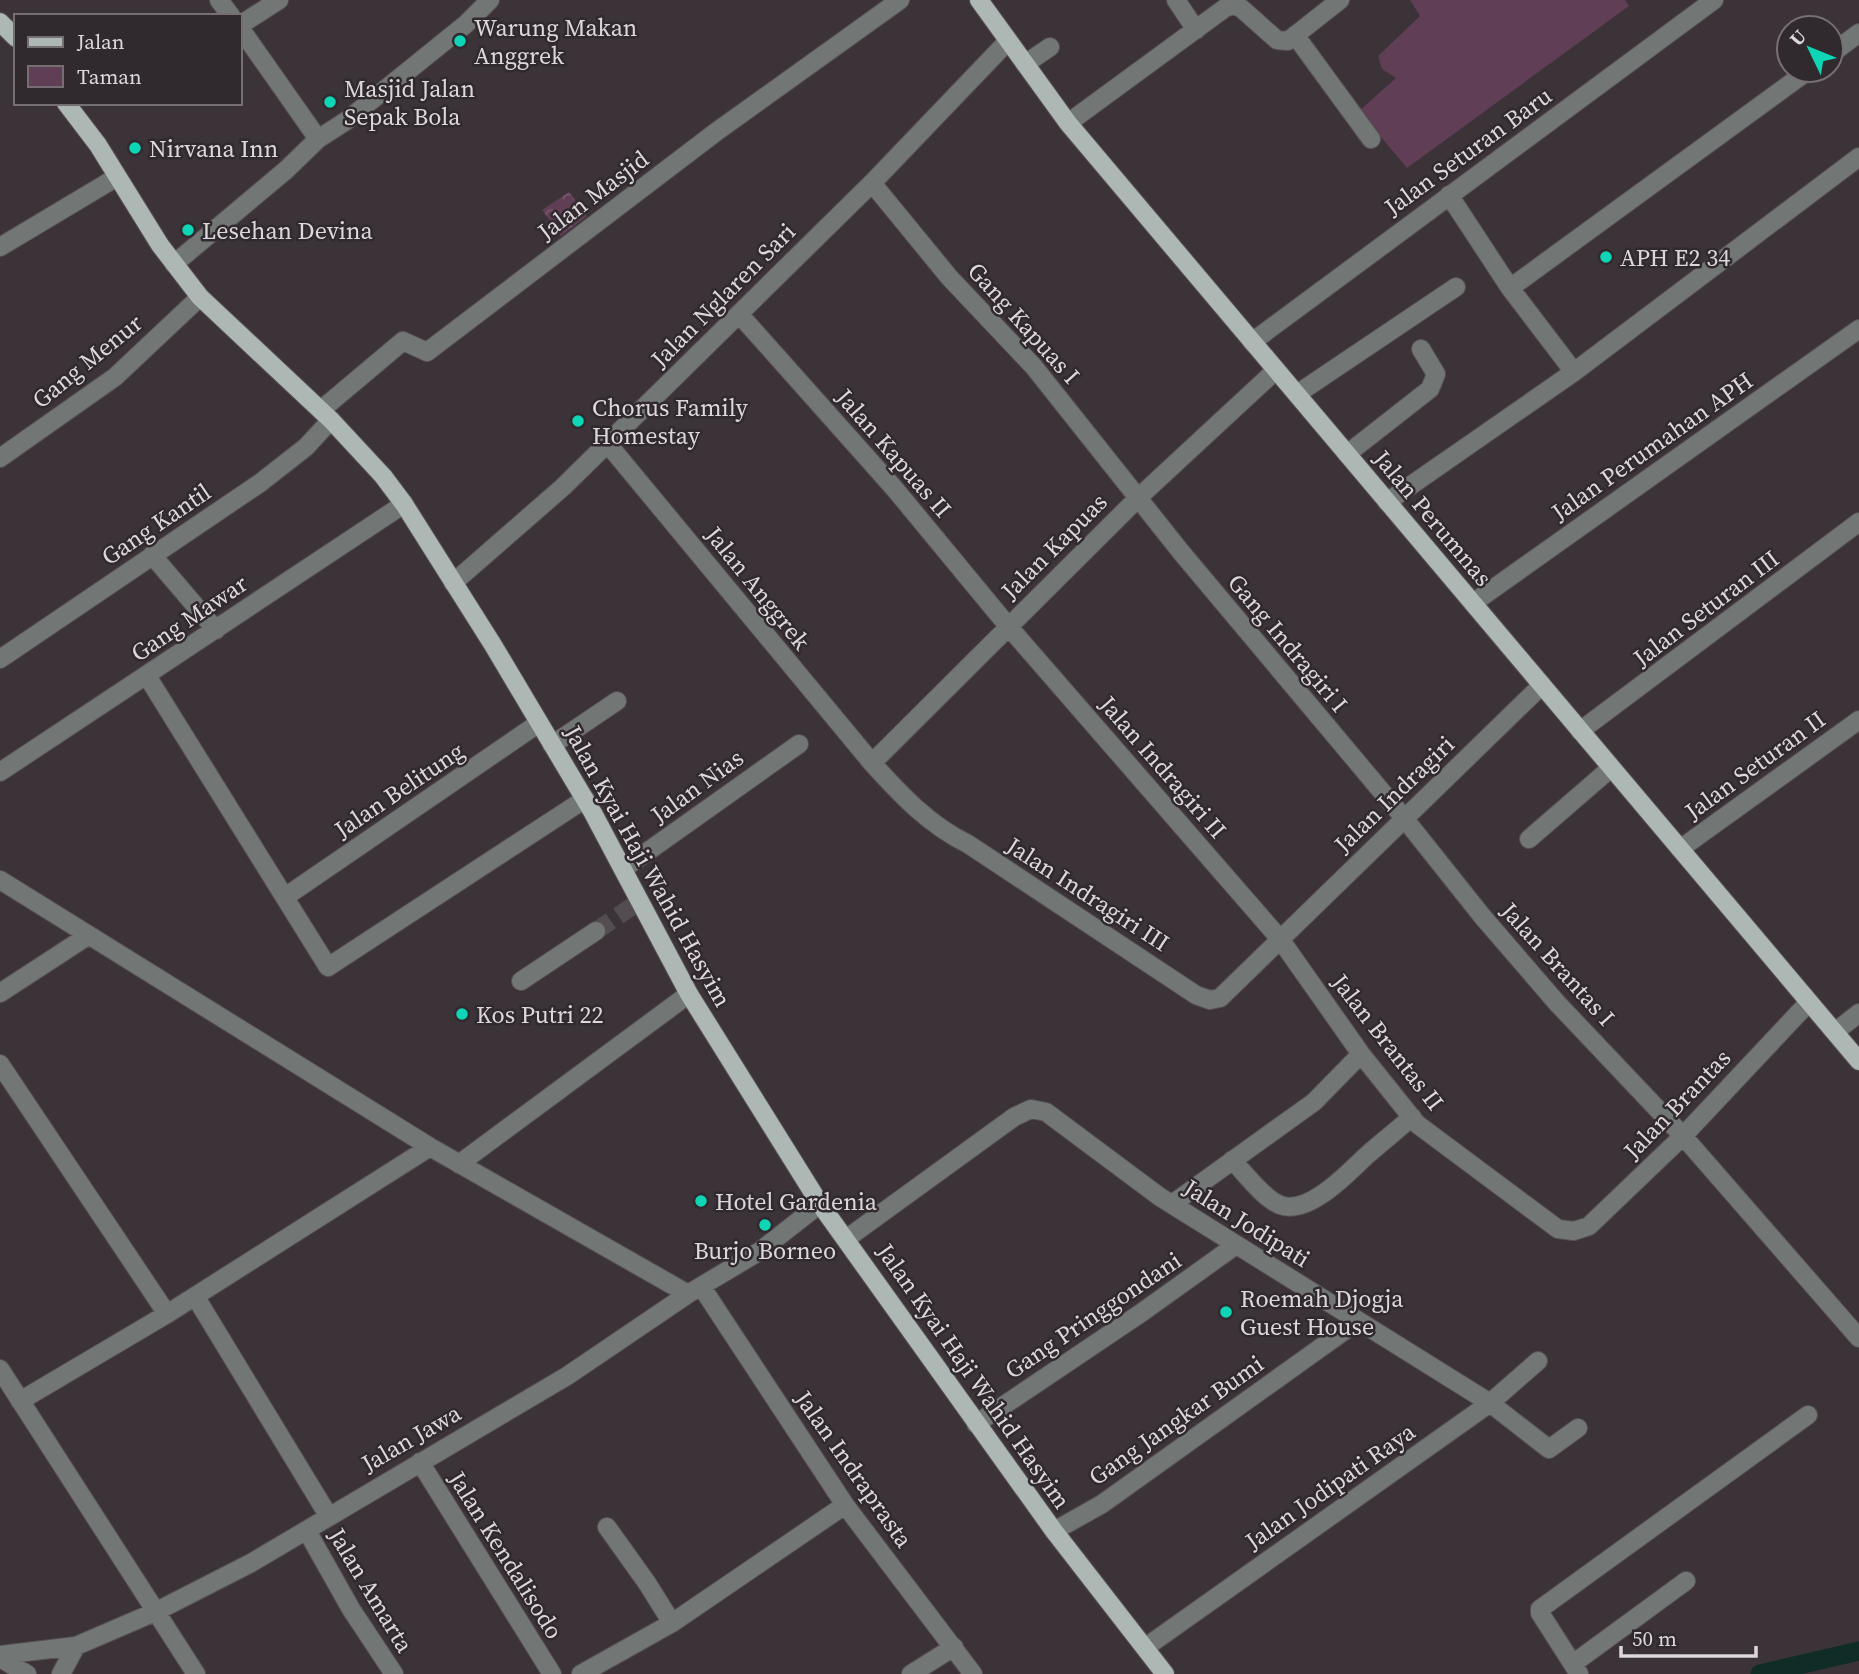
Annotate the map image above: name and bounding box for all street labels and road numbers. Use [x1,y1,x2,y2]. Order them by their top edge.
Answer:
street label: Jalan Seturan Baru [1377,79,1558,224]
street label: Jalan Masjid [530,142,656,248]
street label: Jalan Nglaren Sari [643,215,803,375]
street label: Gang Kapuas I [960,255,1088,391]
street label: Gang Menur [25,306,149,416]
street label: Jalan Perumahan APH [1544,364,1759,529]
street label: Jalan Kapuas II [828,381,959,525]
street label: Jalan Perumnas [1366,442,1500,593]
street label: Gang Kantil [95,475,217,573]
street label: Jalan Kapuas [993,486,1114,607]
street label: Jalan Anggrek [697,519,819,657]
street label: Jalan Seturan III [1625,542,1786,674]
street label: Gang Mawar [124,567,254,669]
street label: Gang Indragiri I [1220,567,1356,719]
street label: Jalan Indragiri II [1091,688,1234,845]
street label: Jalan Seturan II [1677,703,1832,828]
street label: Jalan Kyai Haji Wahid Hasyim [556,718,739,1013]
street label: Jalan Indragiri [1326,728,1461,861]
street label: Jalan Belitung [327,734,470,846]
street label: Jalan Nias [643,741,750,831]
street label: Jalan Indragiri III [999,828,1176,959]
street label: Jalan Brantas I [1493,894,1623,1033]
street label: Jalan Brantas II [1324,966,1452,1117]
street label: Jalan Brantas [1615,1042,1738,1167]
street label: Jalan Jodipati [1177,1171,1316,1275]
street label: Jalan Kyai Haji Wahid Hasyim [869,1236,1078,1515]
street label: Gang Pringgondani [998,1244,1188,1386]
street label: Gang Jangkar Bumi [1082,1347,1270,1493]
street label: Jalan Indraprasta [787,1383,921,1555]
street label: Jalan Jawa [354,1396,468,1480]
street label: Jalan Jodipati Raya [1238,1415,1422,1558]
street label: Jalan Kendalisodo [441,1464,571,1645]
street label: Jalan Amarta [320,1521,422,1659]

